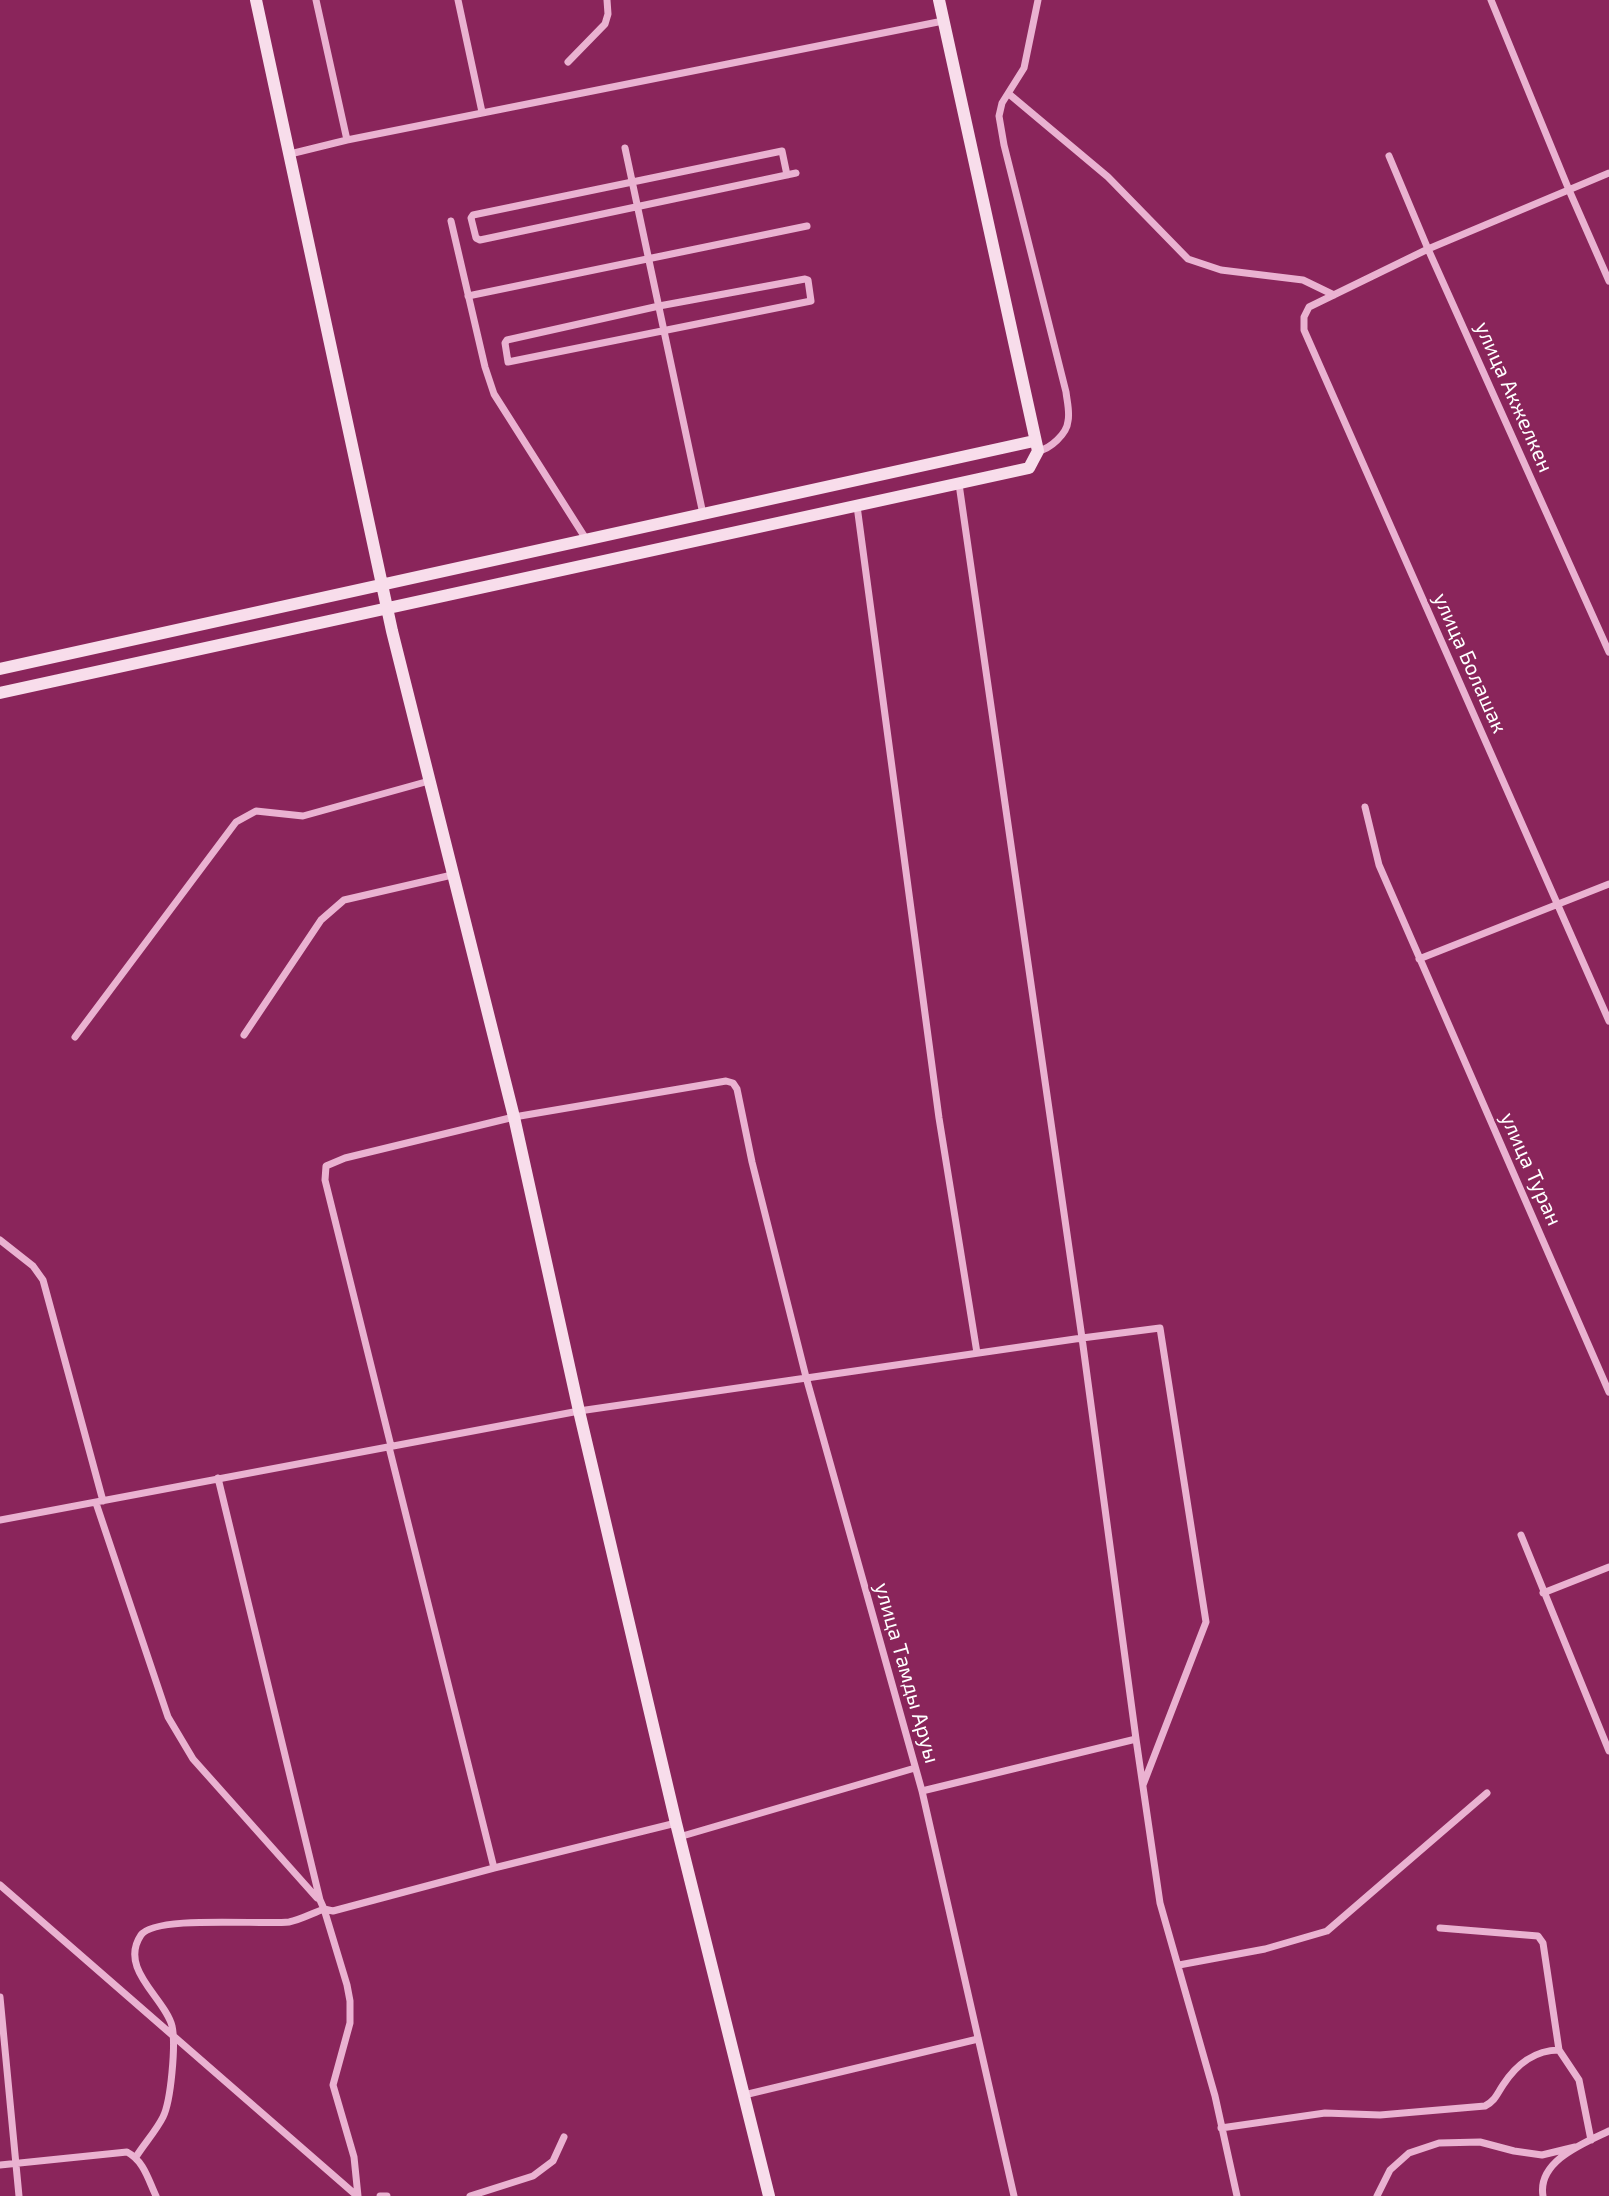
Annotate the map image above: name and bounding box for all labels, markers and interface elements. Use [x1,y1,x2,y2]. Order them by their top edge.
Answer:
street label: улица Акжелкен [1470,318,1558,476]
street label: улица Болашак [1428,589,1512,737]
street label: улица Туран [1495,1108,1567,1230]
street label: улица Тамды Аруы [869,1580,945,1766]

